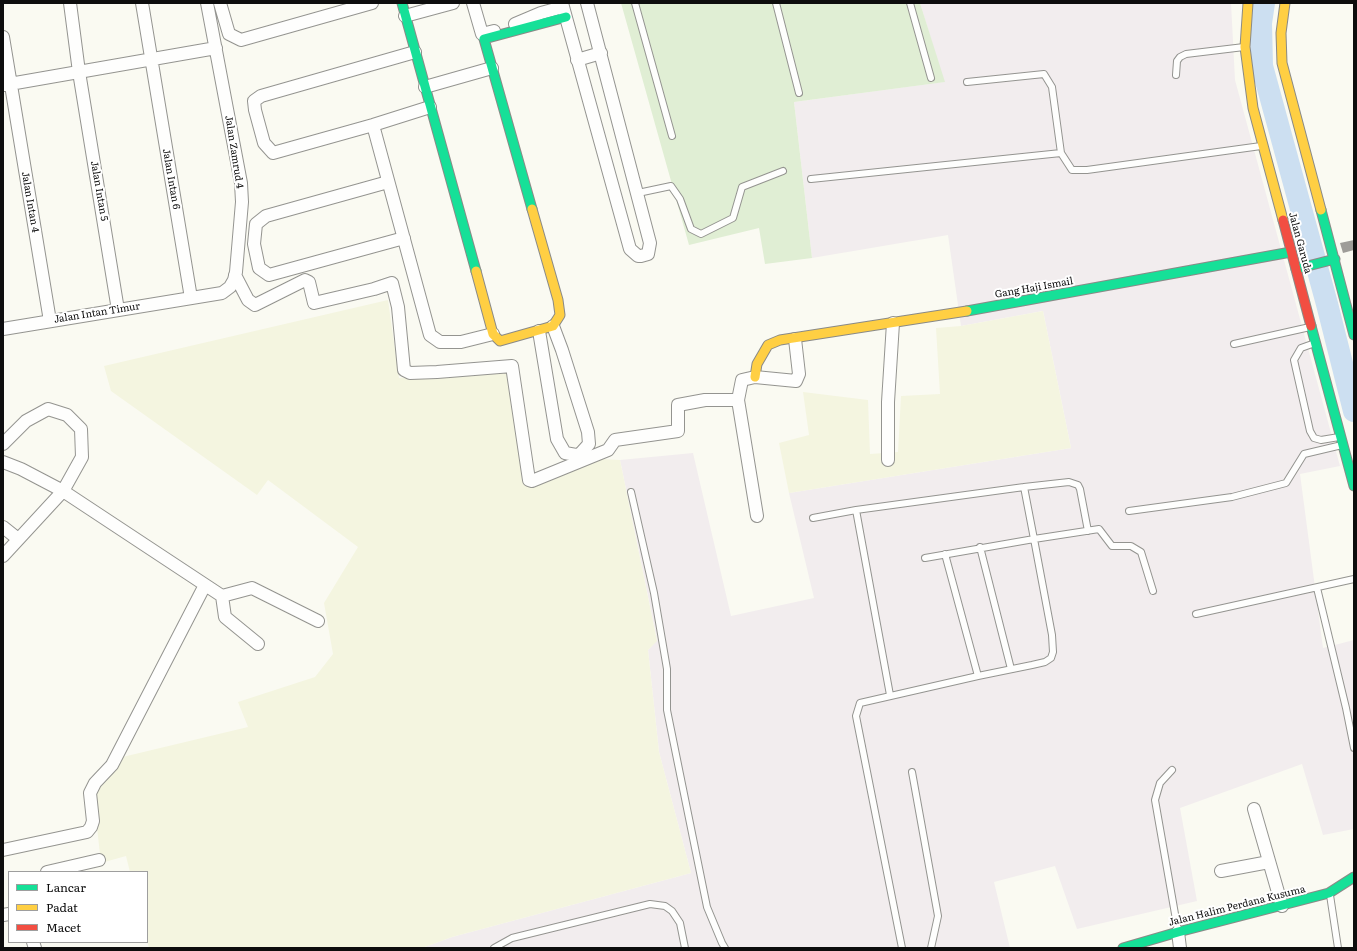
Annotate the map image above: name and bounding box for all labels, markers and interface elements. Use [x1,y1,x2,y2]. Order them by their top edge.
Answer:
street label: Jalan Zamrud 4 [222,115,246,189]
street label: Jalan Intan 6 [160,148,182,210]
street label: Jalan Intan 5 [88,160,110,222]
street label: Jalan Intan 4 [19,171,41,233]
street label: Jalan Garuda [1286,211,1314,275]
street label: Gang Haji Ismail [994,275,1074,301]
street label: Jalan Intan Timur [53,300,141,326]
legend [8,871,148,943]
text: Lancar [46,878,86,896]
street label: Jalan Halim Perdana Kusuma [1167,883,1307,929]
text: Padat [46,898,78,916]
text: Macet [46,918,81,936]

